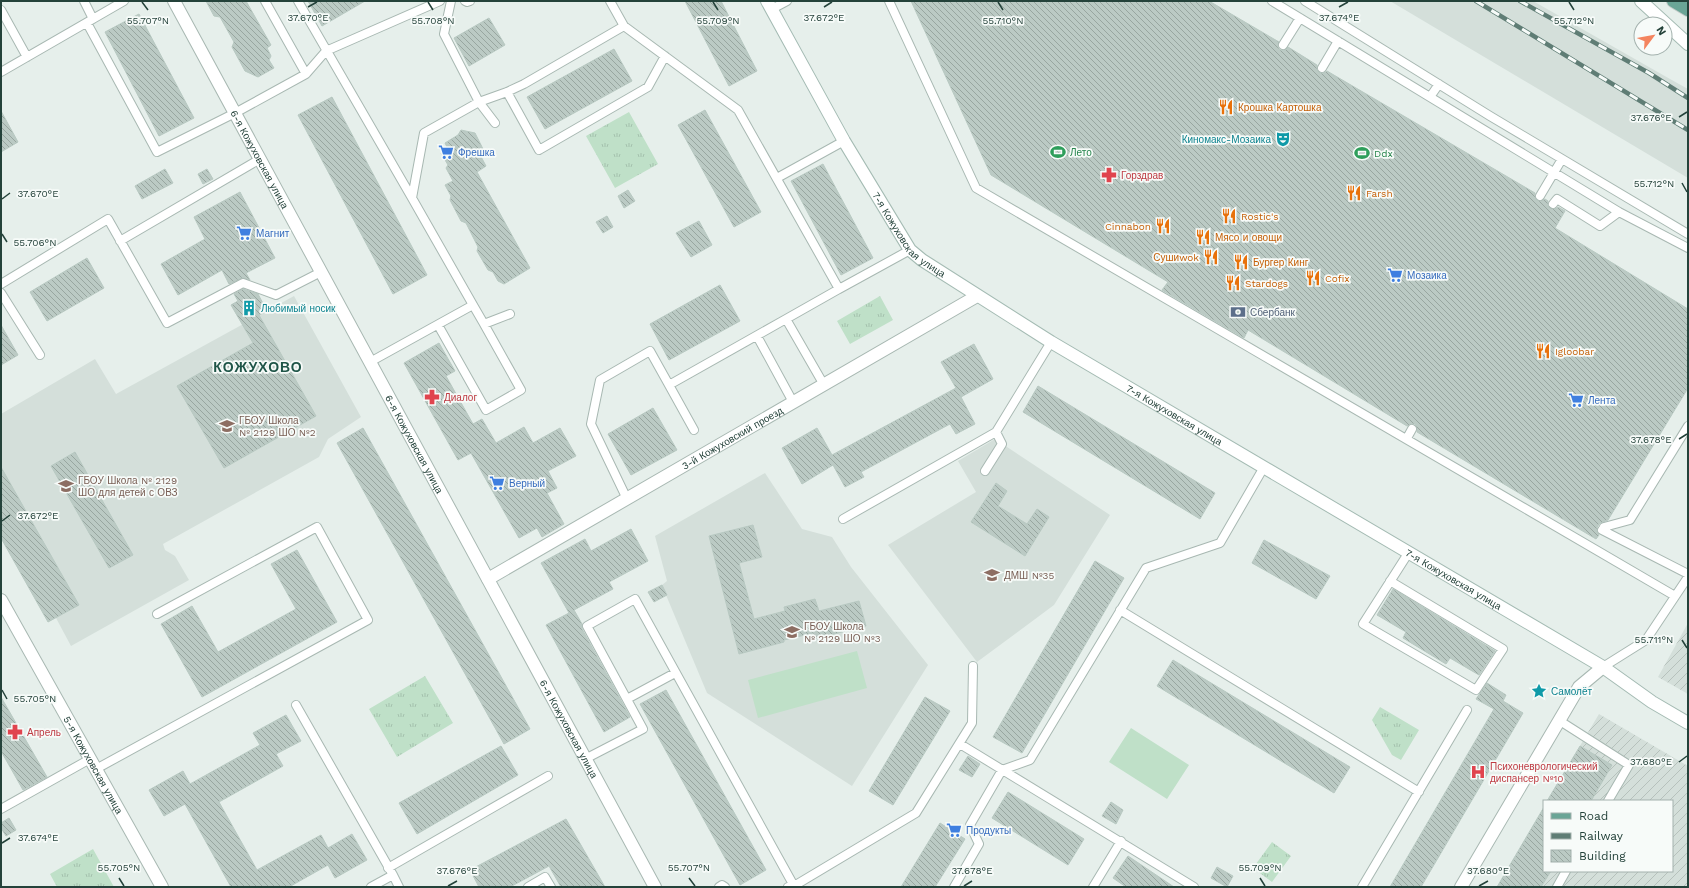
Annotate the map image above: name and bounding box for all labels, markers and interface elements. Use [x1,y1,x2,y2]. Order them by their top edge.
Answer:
text: 37.670°E [287,12,329,23]
text: 37.672°E [804,12,845,23]
text: 37.674°E [1319,12,1359,23]
text: 55.707°N [127,15,169,26]
text: 55.708°N [411,15,455,26]
text: 55.709°N [696,15,740,26]
text: 55.710°N [982,15,1024,26]
text: 55.712°N [1554,15,1594,26]
north arrow [1633,16,1673,56]
text: N [1653,24,1669,38]
restaurant icon: Крошка Картошка [1217,98,1235,116]
place label: Крошка Картошка [1238,102,1322,113]
street label: 6-я Кожуховская улица [228,108,291,211]
text: 37.676°E [1630,112,1672,123]
theatre icon: Киномакс-Мозаика [1274,130,1292,148]
place label: Киномакс-Мозаика [1182,134,1271,145]
supermarket icon: Фрешка [437,143,455,161]
sports icon: Лето [1049,143,1067,161]
sports icon: Ddx [1353,144,1371,162]
place label: Фрешка [458,147,495,158]
place label: Лето [1070,147,1092,158]
place label: Ddx [1374,148,1393,159]
pharmacy icon: Горздрав [1100,166,1118,184]
place label: Горздрав [1121,170,1163,181]
text: 55.712°N [1634,178,1674,189]
restaurant icon: Farsh [1345,184,1363,202]
text: 37.670°E [17,188,59,199]
place label: Farsh [1366,188,1393,199]
street label: 7-я Кожуховская улица [870,190,948,280]
restaurant icon: Rostic's [1220,207,1238,225]
place label: Rostic's [1241,211,1279,222]
restaurant icon: Cinnabon [1154,217,1172,235]
place label: Cinnabon [1105,221,1151,232]
supermarket icon: Магнит [235,224,253,242]
place label: Магнит [256,228,290,239]
restaurant icon: Мясо и овощи [1194,228,1212,246]
place label: Мясо и овощи [1215,232,1282,243]
text: 55.706°N [13,237,57,248]
restaurant icon: Сушиwok [1202,248,1220,266]
place label: Сушиwok [1153,252,1199,263]
restaurant icon: Бургер Кинг [1232,253,1250,271]
place label: Бургер Кинг [1253,257,1309,268]
supermarket icon: Мозаика [1386,266,1404,284]
restaurant icon: Cofix [1304,269,1322,287]
place label: Мозаика [1407,270,1447,281]
place label: Cofix [1325,273,1350,284]
restaurant icon: Stardogs [1224,274,1242,292]
place label: Stardogs [1245,278,1288,289]
building icon: Любимый носик [240,299,258,317]
place label: Любимый носик [261,303,336,314]
bank icon: Сбербанк [1229,303,1247,321]
place label: Сбербанк [1250,307,1296,318]
restaurant icon: Igloobar [1534,342,1552,360]
place label: Igloobar [1555,346,1594,357]
district label: КОЖУХОВО [213,359,303,375]
street label: 7-я Кожуховская улица [1124,383,1225,448]
pharmacy icon: Диалог [423,388,441,406]
supermarket icon: Лента [1567,391,1585,409]
place label: Диалог [444,392,477,403]
street label: 6-я Кожуховская улица [383,393,445,496]
place label: Лента [1588,395,1616,406]
street label: 3-й Кожуховский проезд [680,405,785,472]
place label: ГБОУ Школа № 2129 ШО №2 [239,415,316,438]
school or university icon: ГБОУ Школа № 2129 ШО №2 [218,417,236,435]
text: 37.678°E [1630,434,1672,445]
supermarket icon: Верный [488,474,506,492]
place label: ГБОУ Школа № 2129 ШО для детей с ОВЗ [78,475,178,498]
school or university icon: ГБОУ Школа № 2129 ШО для детей с ОВЗ [57,477,75,495]
place label: Верный [509,478,545,489]
text: 37.672°E [18,510,59,521]
street label: 7-я Кожуховская улица [1404,547,1504,612]
school or university icon: ДМШ №35 [983,566,1001,584]
place label: ДМШ №35 [1004,570,1054,581]
place label: ГБОУ Школа № 2129 ШО №3 [804,621,881,644]
school or university icon: ГБОУ Школа № 2129 ШО №3 [783,623,801,641]
text: 55.711°N [1635,634,1673,645]
street label: 6-я Кожуховская улица [537,678,600,780]
place icon: Самолёт [1530,682,1548,700]
place label: Самолёт [1551,686,1593,697]
text: 55.705°N [14,693,56,704]
street label: 5-я Кожуховская улица [61,714,125,816]
pharmacy icon: Апрель [6,723,24,741]
place label: Апрель [27,727,61,738]
text: 37.680°E [1630,756,1672,767]
place label: Психоневрологический диспансер №10 [1490,761,1598,784]
hospital icon: Психоневрологический диспансер №10 [1469,763,1487,781]
legend [1543,800,1673,872]
text: Road [1579,809,1608,823]
supermarket icon: Продукты [945,821,963,839]
place label: Продукты [966,825,1011,836]
text: Railway [1579,829,1624,843]
text: 37.674°E [18,832,58,843]
text: Building [1579,849,1626,863]
text: 55.705°N [98,862,140,873]
text: 55.707°N [668,862,710,873]
text: 55.709°N [1238,862,1282,873]
text: 37.676°E [436,865,478,876]
text: 37.678°E [951,865,993,876]
text: 37.680°E [1467,865,1509,876]

